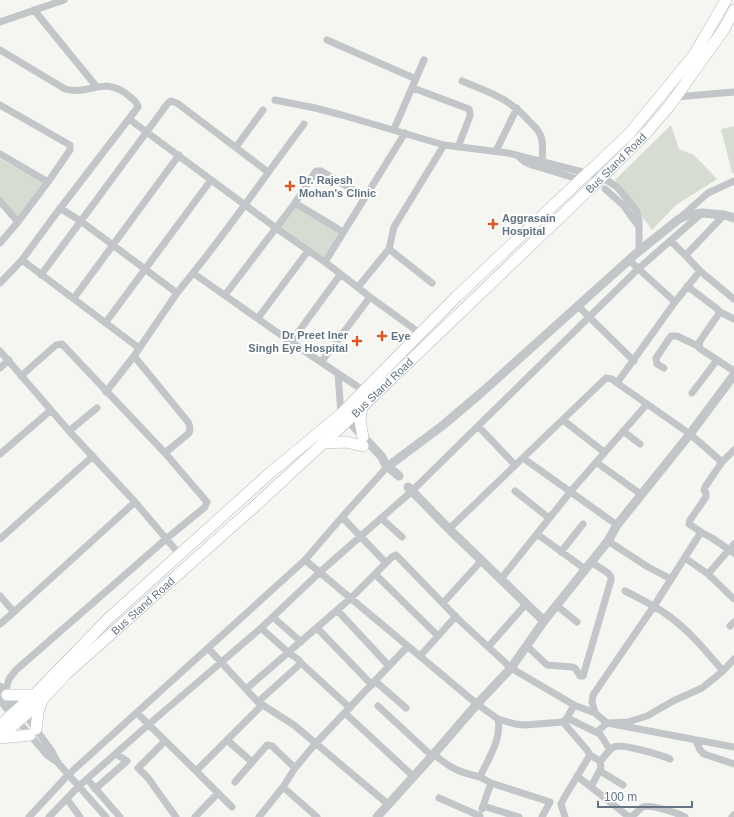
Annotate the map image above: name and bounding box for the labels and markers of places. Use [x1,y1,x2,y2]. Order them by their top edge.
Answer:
place label: Dr. Rajesh Mohan's Clinic [299,174,376,199]
marker: Dr. Rajesh Mohan's Clinic [284,180,296,192]
place label: Aggrasain Hospital [502,212,556,237]
marker: Aggrasain Hospital [487,218,499,230]
place label: Dr Preet Iner Singh Eye Hospital [248,329,349,354]
marker: Eye [376,330,388,342]
place label: Eye [391,330,411,342]
marker: Dr Preet Iner Singh Eye Hospital [351,335,363,347]

